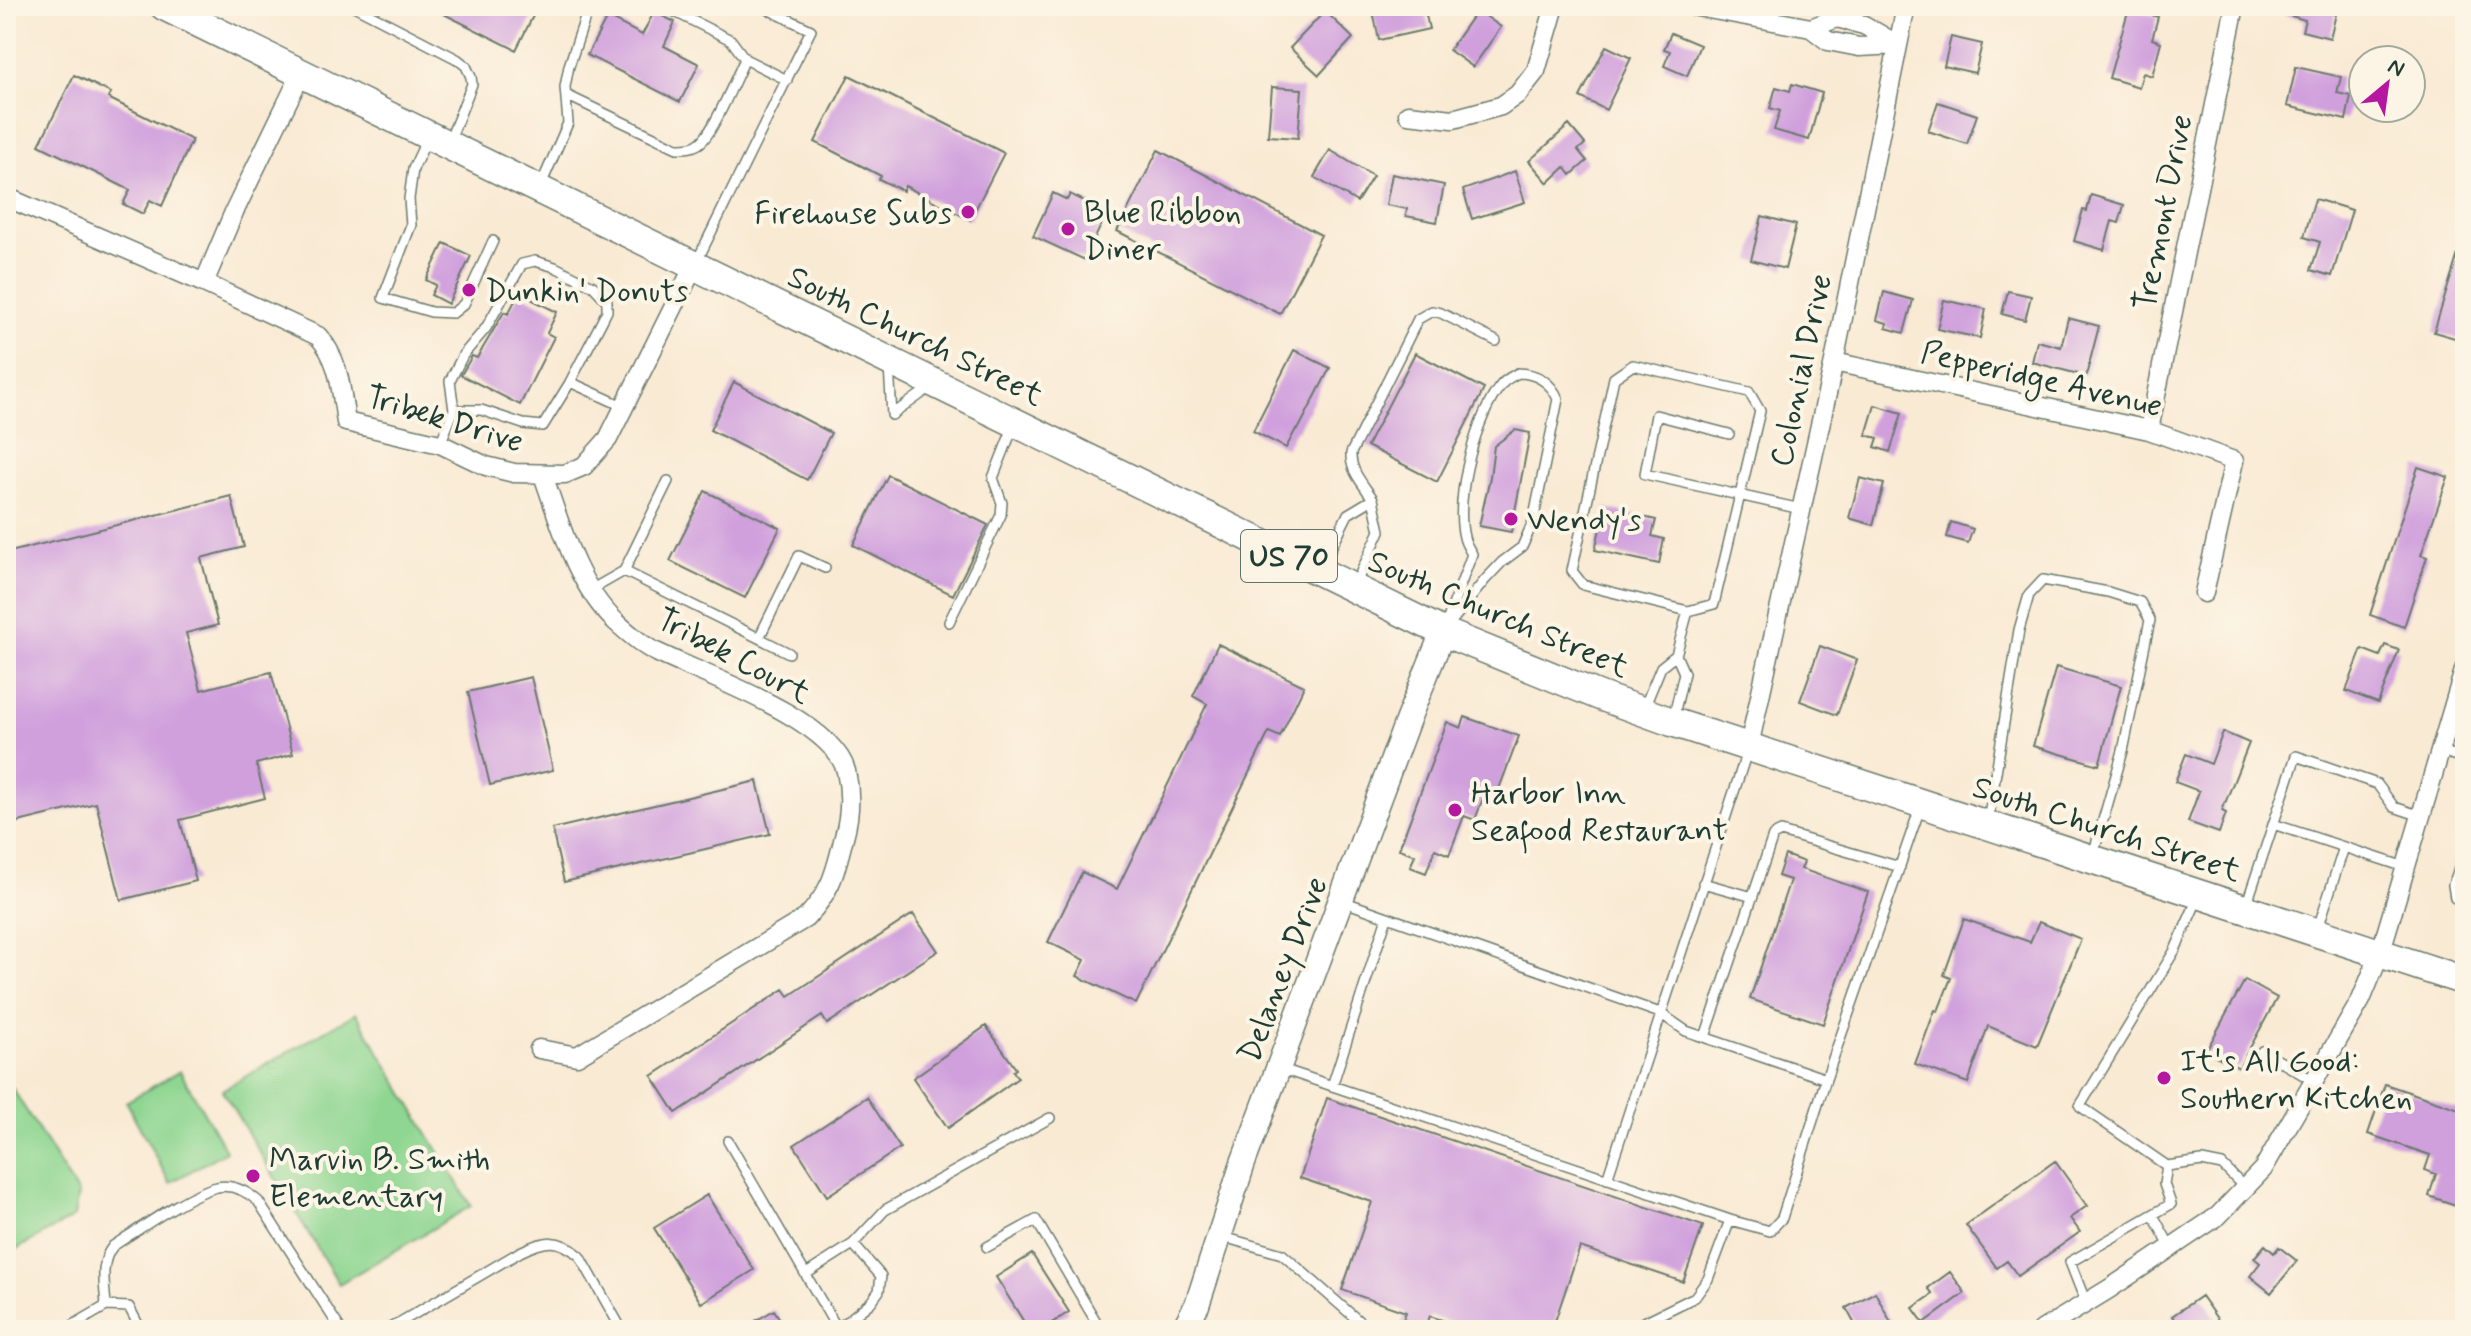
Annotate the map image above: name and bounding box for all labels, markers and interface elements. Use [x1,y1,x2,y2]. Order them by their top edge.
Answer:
north arrow [2347,44,2427,124]
text: N [2383,52,2409,84]
street label: Tremont Drive [2124,111,2204,314]
place label: Blue Ribbon Diner [1084,192,1241,271]
place label: Firehouse Subs [754,193,952,235]
marker: Firehouse Subs [959,203,977,221]
marker: Blue Ribbon Diner [1059,220,1077,238]
street label: South Church Street [780,257,1050,417]
street label: Colonial Drive [1761,270,1843,471]
place label: Dunkin' Donuts [485,271,688,313]
marker: Dunkin' Donuts [460,281,478,299]
street label: Pepperidge Avenue [1916,332,2166,430]
street label: Tribek Drive [360,376,528,464]
place label: Wendy's [1527,500,1641,542]
marker: Wendy's [1502,510,1520,528]
road number: US 70 [1241,530,1337,582]
street label: South Church Street [1361,541,1635,689]
street label: Tribek Court [649,599,818,715]
street label: South Church Street [1967,767,2246,893]
place label: Harbor Inn Seafood Restaurant [1471,773,1728,854]
marker: Harbor Inn Seafood Restaurant [1446,801,1464,819]
street label: Delaney Drive [1229,871,1339,1069]
place label: It's All Good: Southern Kitchen [2180,1041,2412,1120]
marker: It's All Good: Southern Kitchen [2155,1069,2173,1087]
place label: Marvin B. Smith Elementary [269,1139,490,1218]
marker: Marvin B. Smith Elementary [244,1167,262,1185]

